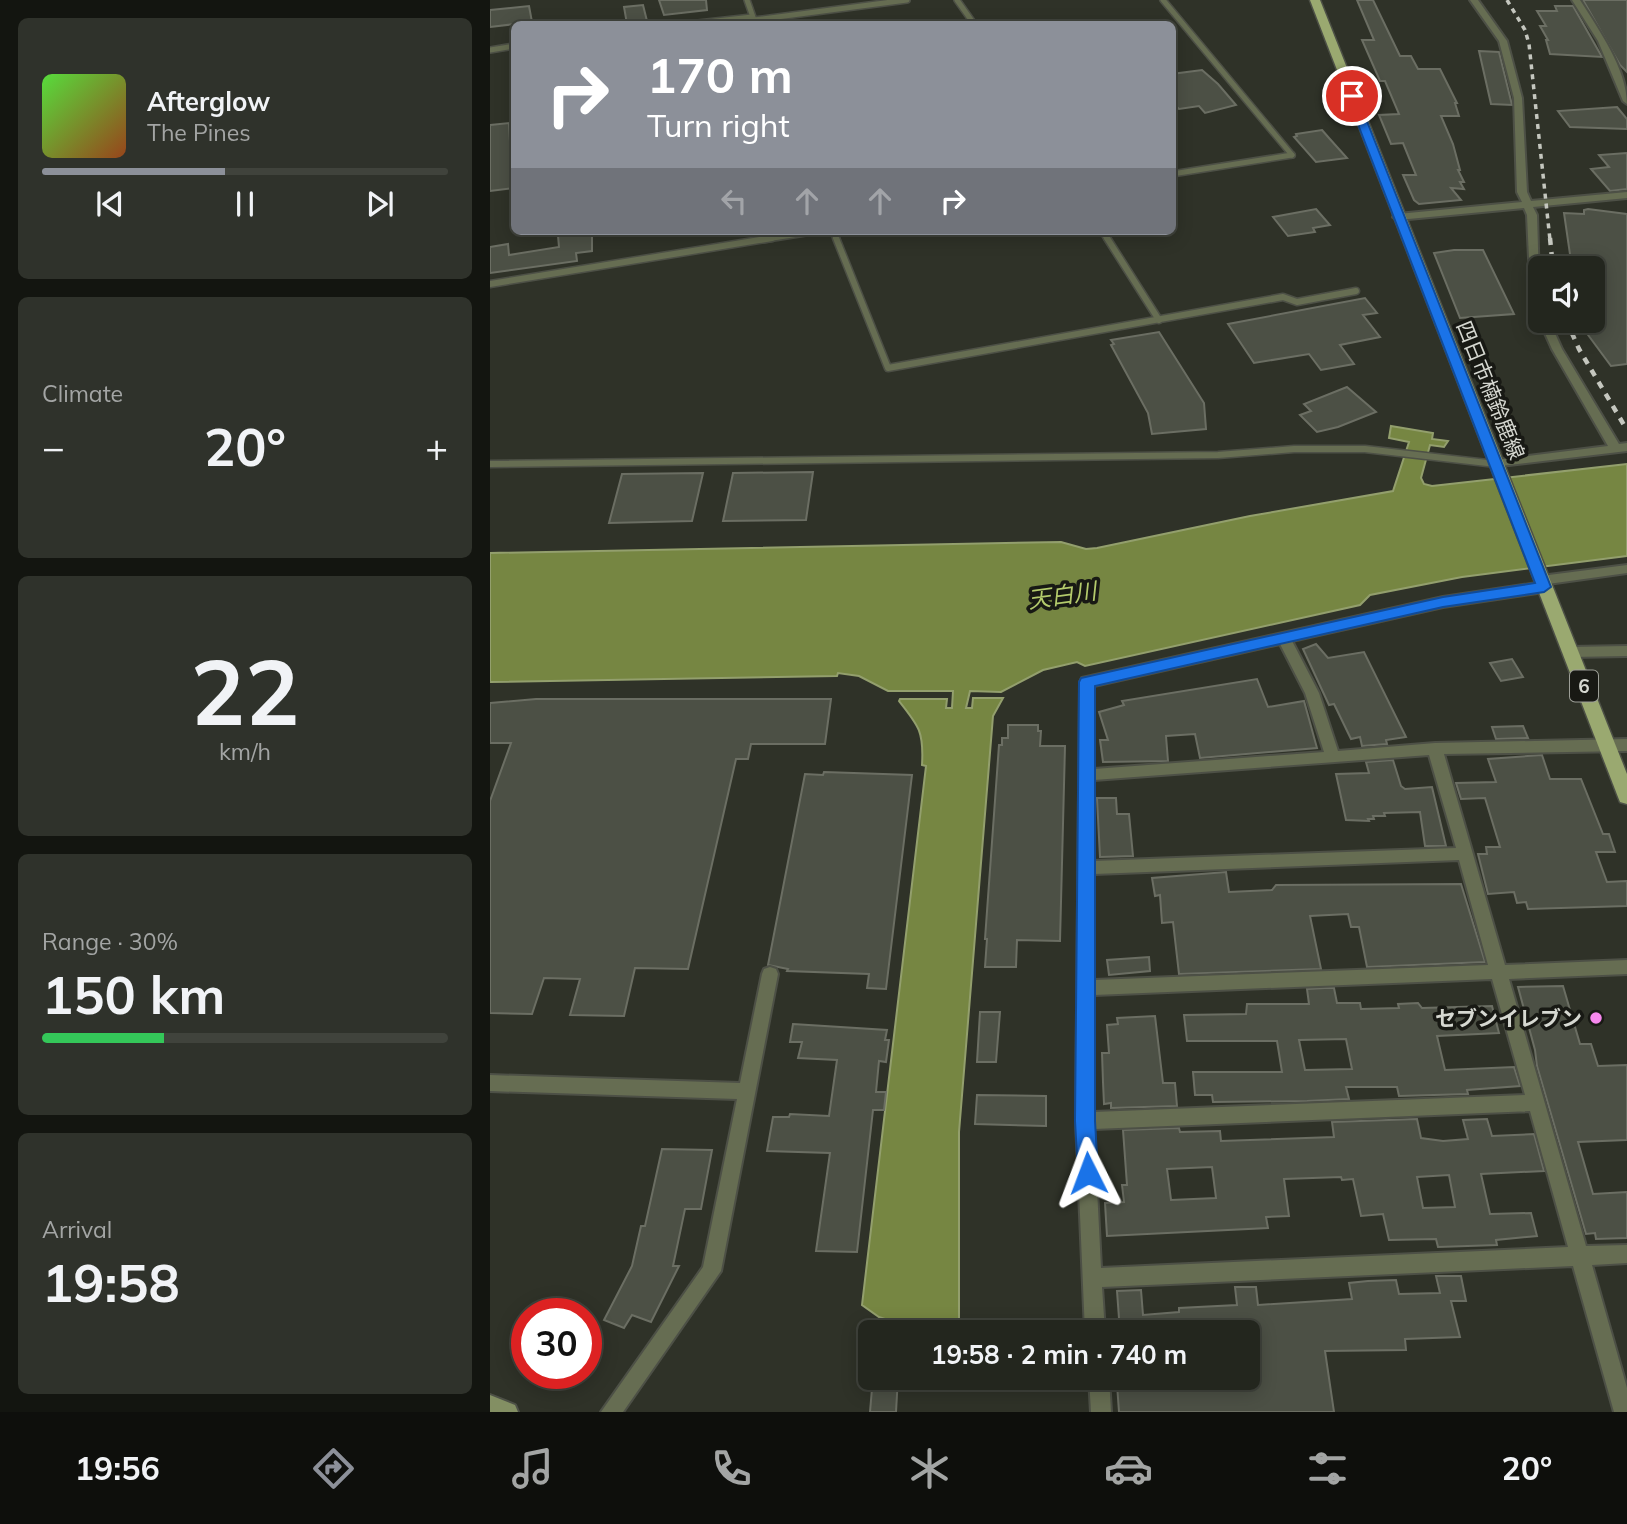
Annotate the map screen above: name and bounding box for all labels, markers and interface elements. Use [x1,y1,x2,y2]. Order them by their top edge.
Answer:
text: 170 m [647,44,793,105]
icon: right [532,49,623,140]
pin [1322,66,1382,126]
icon: arrive [1333,77,1371,115]
text: Afterglow [147,85,270,118]
text: Turn right [647,105,790,145]
text: The Pines [147,118,251,147]
icon: left [715,182,753,220]
icon: ahead [788,182,826,220]
icon: ahead [861,182,899,220]
icon: right [934,182,972,220]
icon: previous [91,185,129,223]
icon: pause [226,185,264,223]
icon: next [361,185,399,223]
map controls [1528,256,1605,333]
button: sound [1528,256,1605,333]
street label: 四日市楠鈴鹿線 [1451,317,1531,463]
text: Climate [42,379,123,408]
text: 20° [204,414,286,479]
text: − [42,423,65,471]
text: + [425,423,448,471]
water label: 天白川 [1026,575,1101,614]
text: 22 [190,634,300,748]
road number: 6 [1570,670,1598,702]
text: km/h [219,737,271,766]
text: Range · 30% [42,927,178,956]
text: 150 km [42,962,225,1027]
place label: セブンイレブン [1435,1005,1582,1031]
marker: セブンイレブン [1588,1010,1604,1026]
position arrow [1051,1136,1125,1210]
text: Arrival [42,1215,112,1244]
text: 19:58 [42,1250,180,1315]
speed limit sign: 30 [511,1298,602,1389]
text: 19:58 · 2 min · 740 m [931,1338,1187,1371]
icon: directions [309,1444,358,1493]
icon: music [508,1444,557,1493]
icon: phone [707,1444,756,1493]
icon: climate [905,1444,954,1493]
icon: car [1104,1444,1153,1493]
icon: filters [1303,1444,1352,1493]
text: 19:56 [75,1448,160,1488]
text: 20° [1502,1448,1552,1488]

